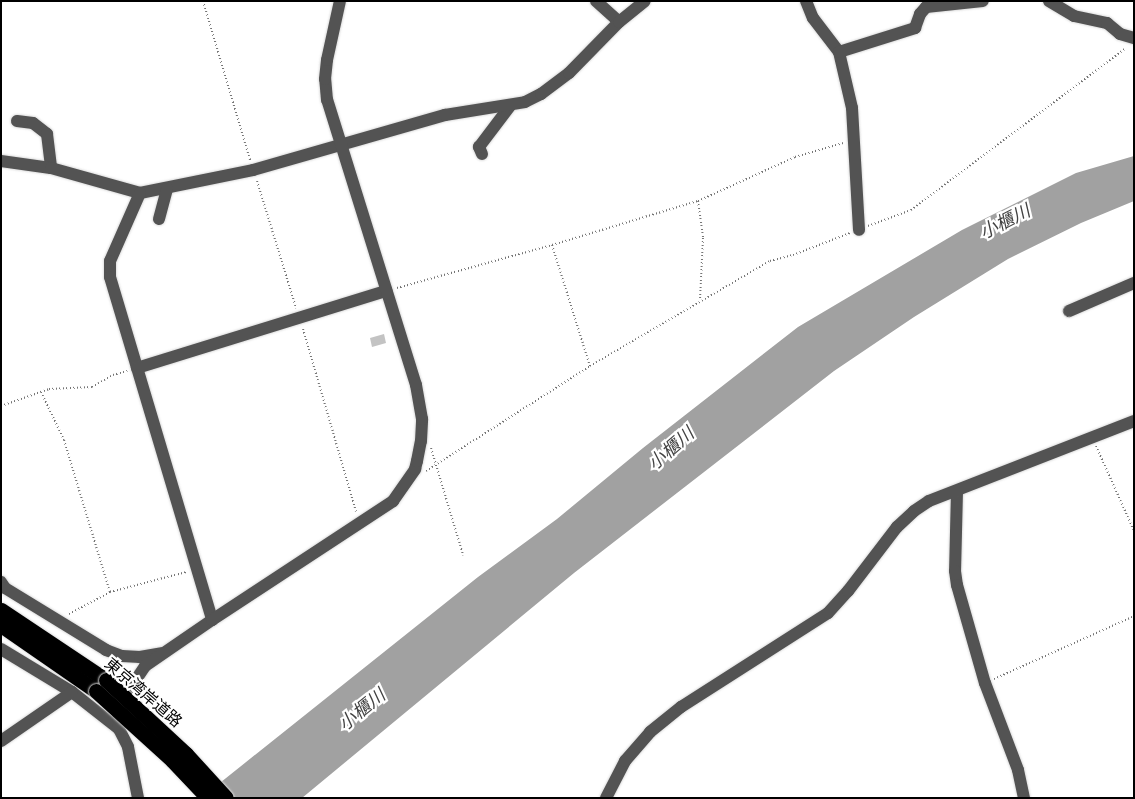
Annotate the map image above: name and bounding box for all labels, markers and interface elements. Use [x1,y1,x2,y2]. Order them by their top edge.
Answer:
water label: 小櫃川 [976,200,1034,244]
water label: 小櫃川 [644,423,698,475]
street label: 東京湾岸道路 [100,654,186,732]
water label: 小櫃川 [334,685,390,735]

